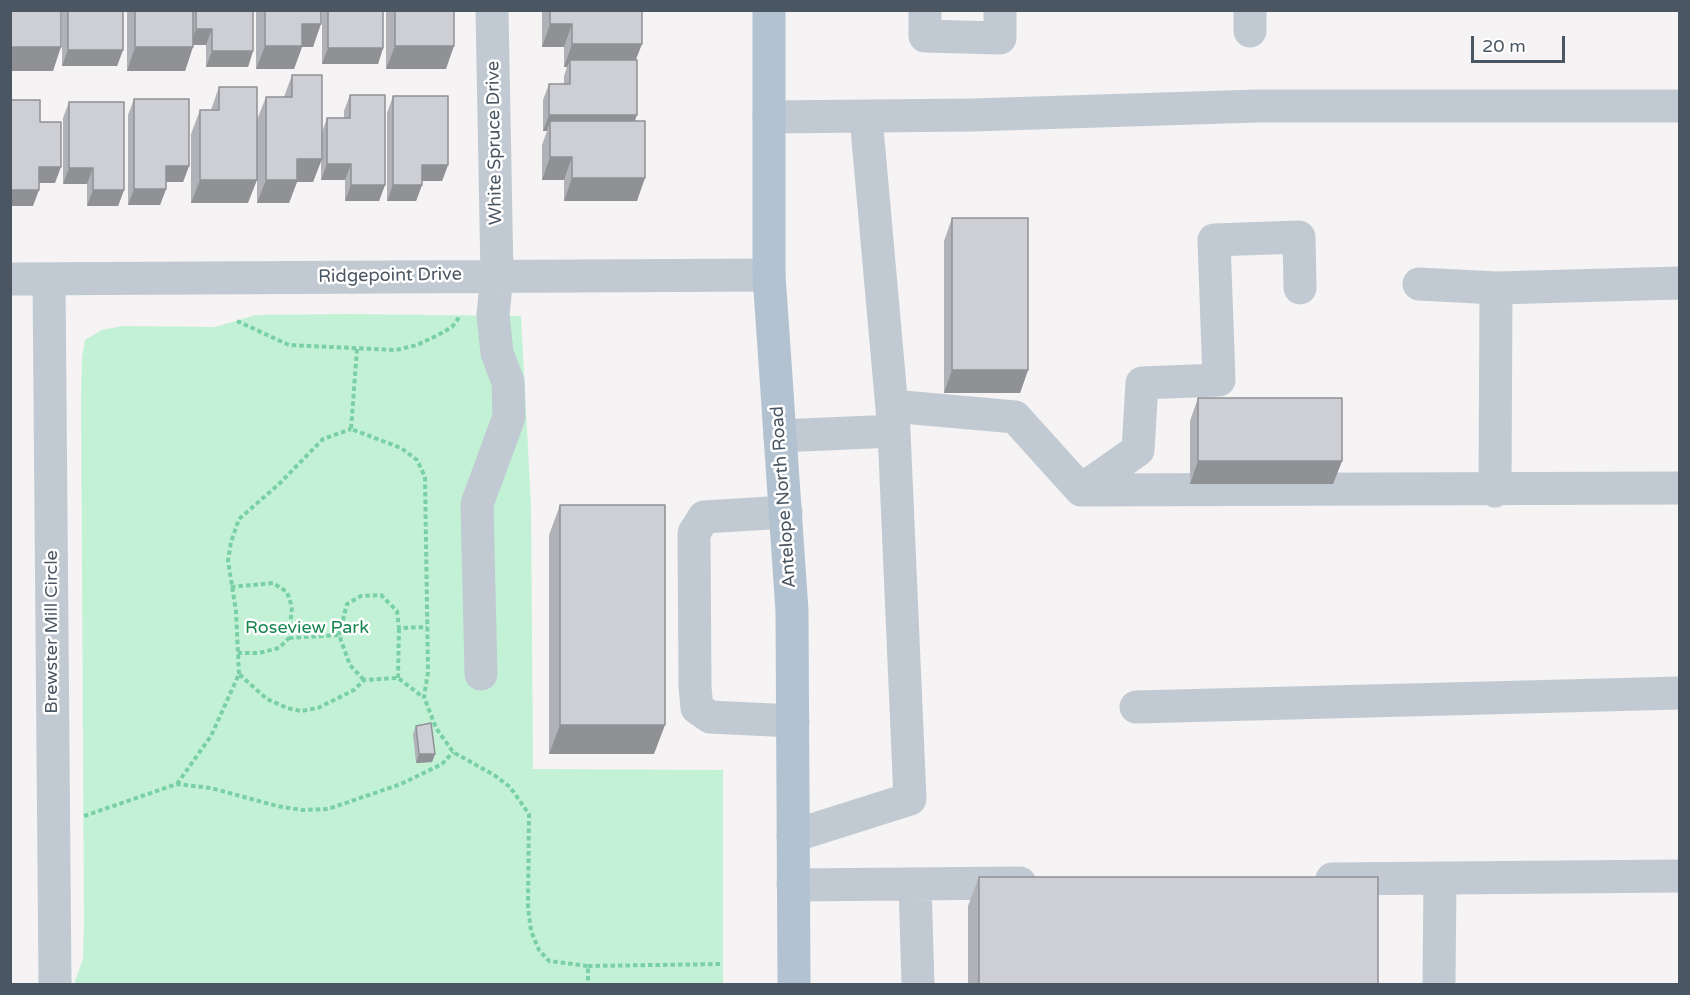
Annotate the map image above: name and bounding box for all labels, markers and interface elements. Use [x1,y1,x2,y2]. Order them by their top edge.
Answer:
scale bar [1474,24,1568,62]
text: 20 m [1482,35,1526,57]
street label: White Spruce Drive [483,61,507,225]
street label: Ridgepoint Drive [318,264,462,288]
street label: Antelope North Road [767,405,801,589]
street label: Brewster Mill Circle [41,550,63,714]
park label: Roseview Park [245,617,369,639]

